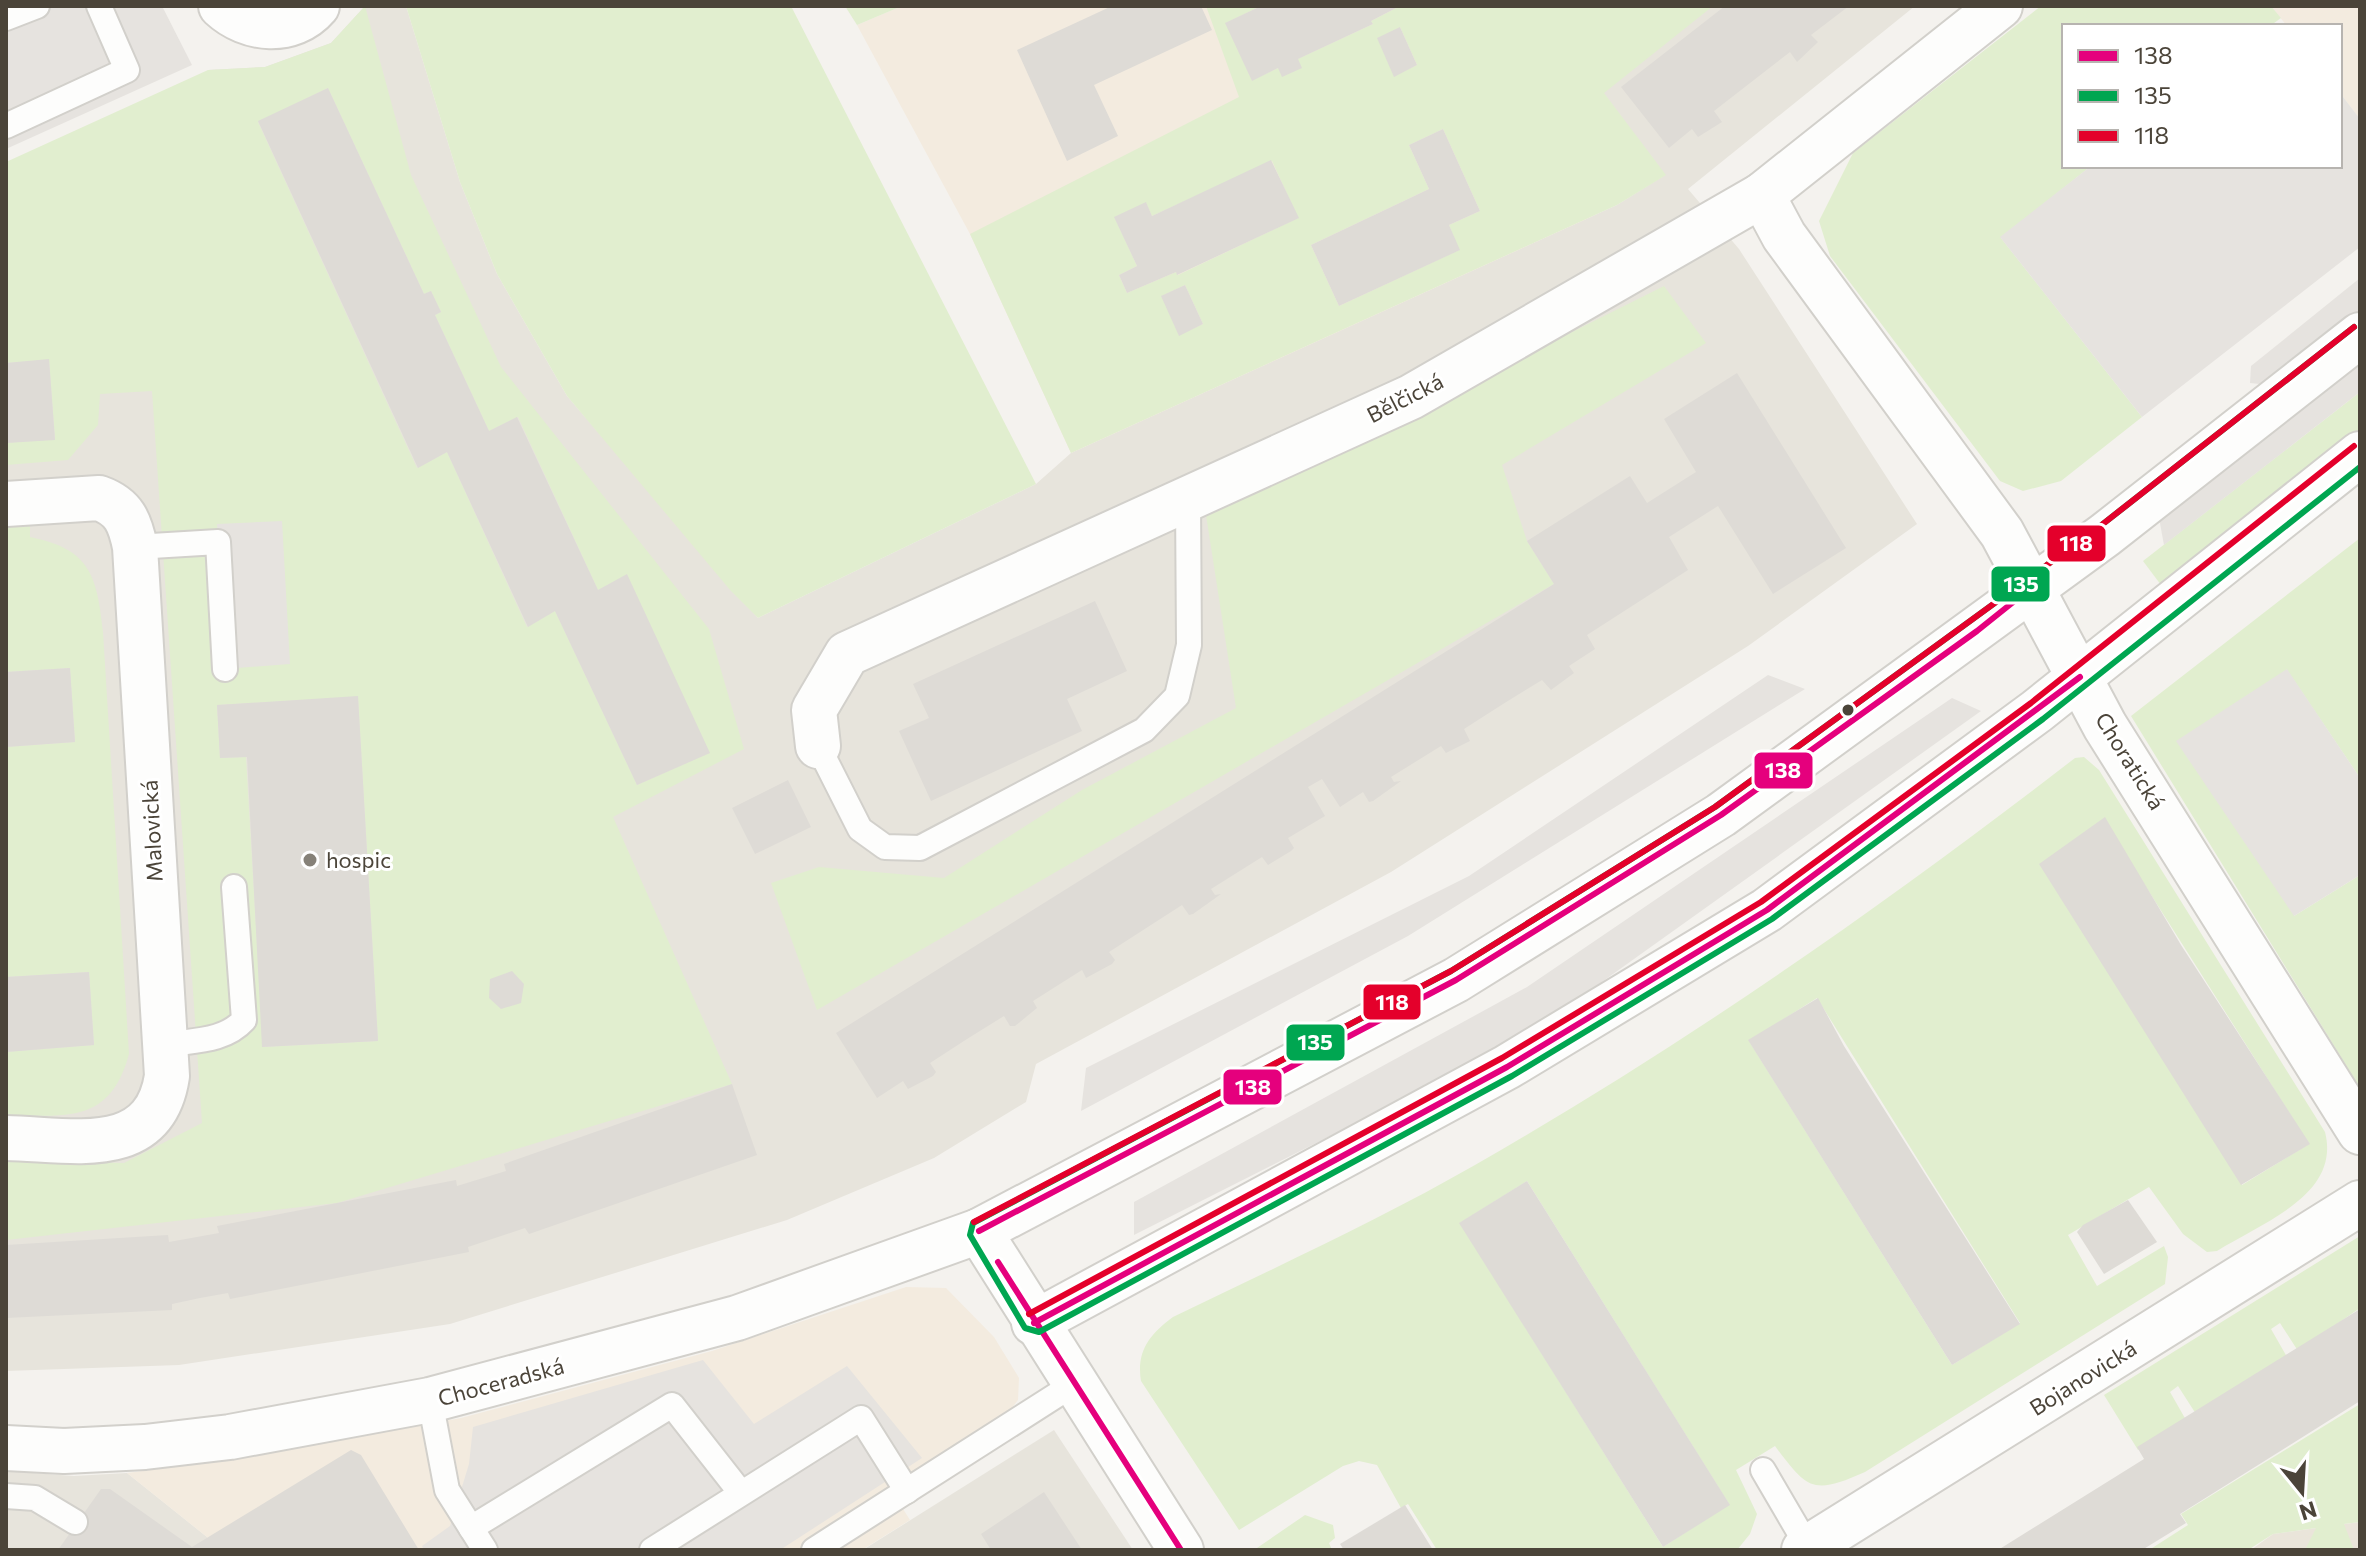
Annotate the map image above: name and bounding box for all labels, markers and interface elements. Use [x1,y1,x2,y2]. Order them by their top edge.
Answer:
legend [2062,24,2342,168]
text: 138 [2134,40,2173,69]
text: 135 [2134,80,2172,109]
text: 118 [2134,120,2169,149]
street label: Bělčická [1362,367,1447,428]
line badge: 118 [2046,524,2107,563]
text: 118 [2059,529,2093,556]
line badge: 135 [1990,565,2051,603]
text: 135 [2003,570,2039,597]
unlabelled marker [1840,702,1856,718]
street label: Choratická [2090,707,2171,814]
line badge: 138 [1753,751,1814,790]
text: 138 [1765,756,1801,783]
street label: Malovická [135,779,168,883]
place label: hospic [326,846,391,873]
marker: hospic [301,851,319,869]
line badge: 118 [1362,983,1422,1021]
text: 118 [1375,988,1409,1015]
line badge: 135 [1285,1023,1346,1062]
text: 135 [1297,1028,1333,1055]
line badge: 138 [1222,1068,1283,1106]
text: 138 [1235,1073,1271,1100]
street label: Bojanovická [2024,1334,2141,1421]
street label: Choceradská [435,1352,567,1411]
north arrow [2262,1452,2342,1532]
text: N [2296,1496,2320,1527]

